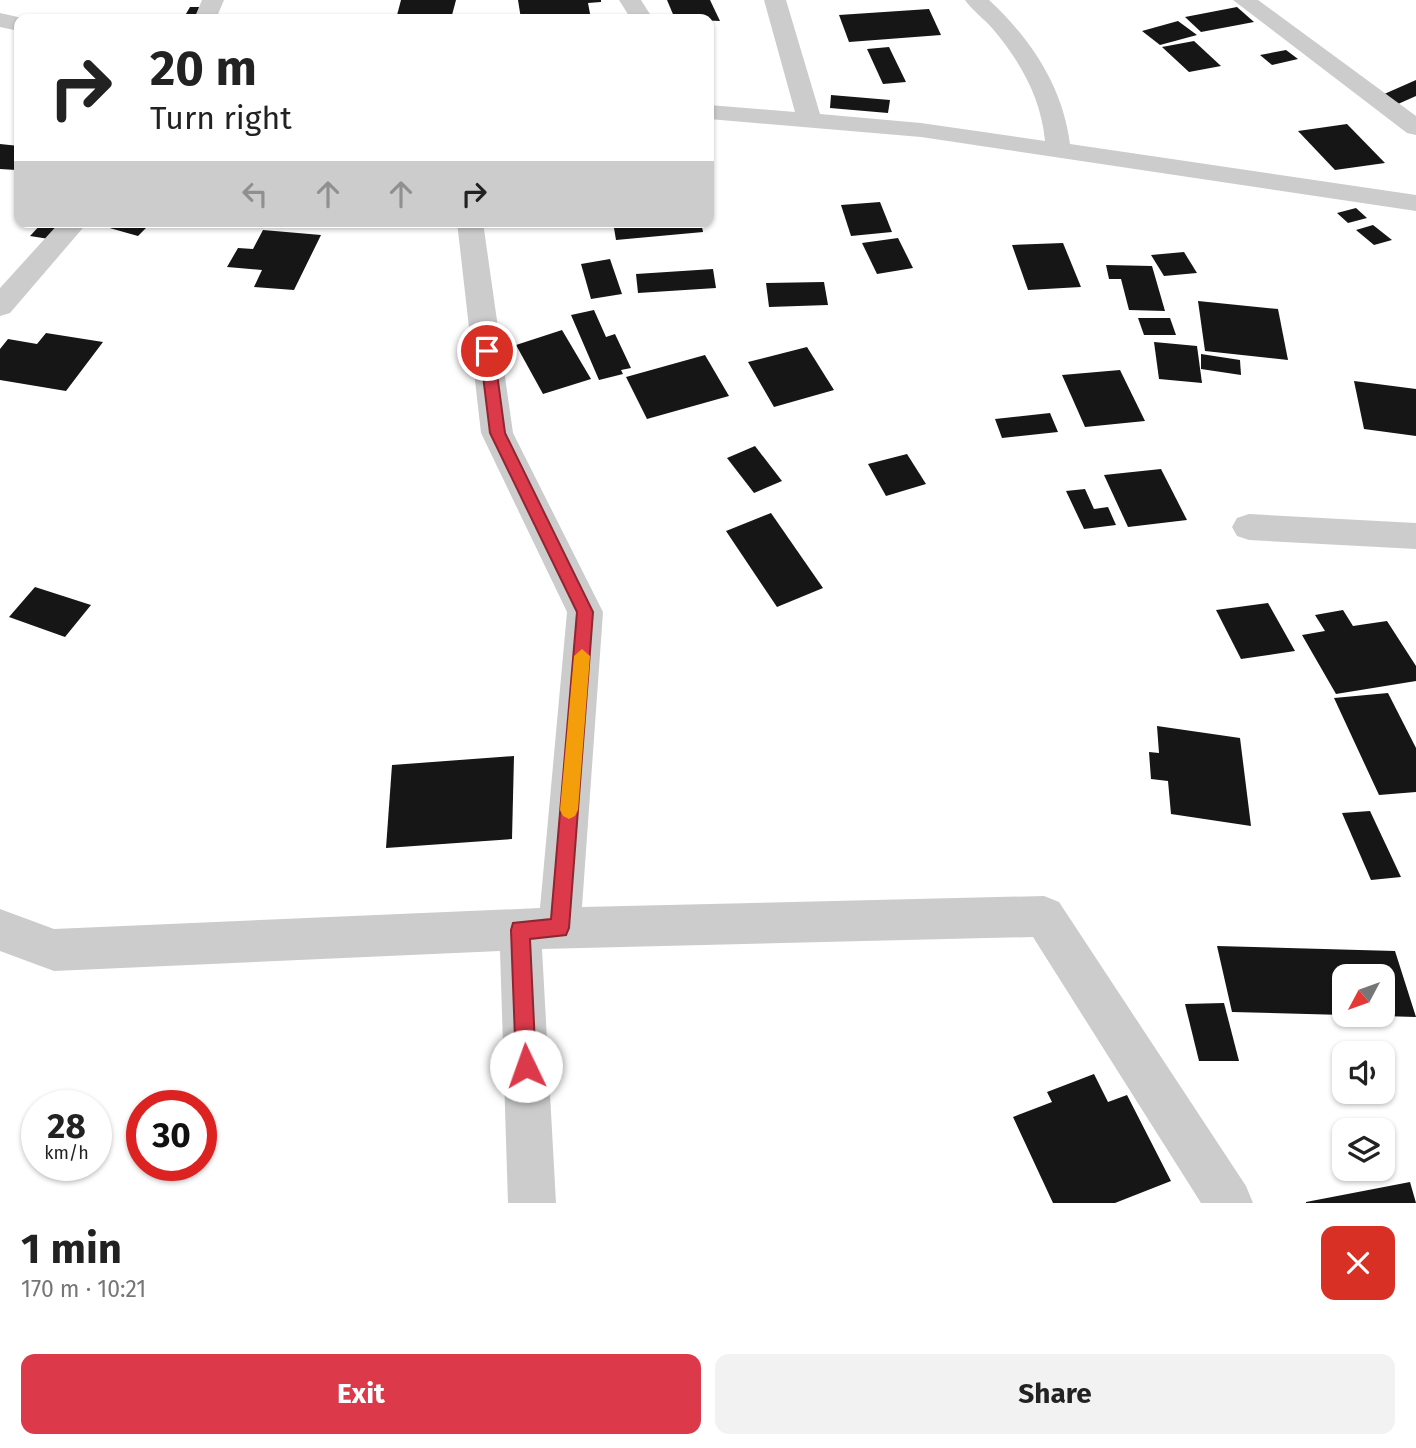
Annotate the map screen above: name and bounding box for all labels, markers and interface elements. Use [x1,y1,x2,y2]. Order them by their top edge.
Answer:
text: 20 m [150,39,257,98]
icon: right [35,42,126,133]
text: Turn right [150,99,292,137]
icon: left [236,175,274,213]
icon: ahead [309,175,347,213]
icon: ahead [382,175,420,213]
icon: right [455,175,493,213]
pin [457,321,517,381]
icon: arrive [468,332,506,370]
north arrow [1332,964,1395,1027]
map controls [1332,964,1395,1181]
position arrow [489,1029,563,1103]
button: sound [1332,1041,1395,1104]
speed limit sign: 30 [126,1090,217,1181]
text: 28 [47,1105,86,1147]
button: layers [1332,1118,1395,1181]
text: km/h [44,1142,89,1164]
text: 1 min [21,1224,122,1274]
button: close [1321,1226,1395,1300]
text: 170 m · 10:21 [21,1275,146,1303]
button: Exit [21,1354,701,1434]
button: Share [715,1354,1395,1434]

